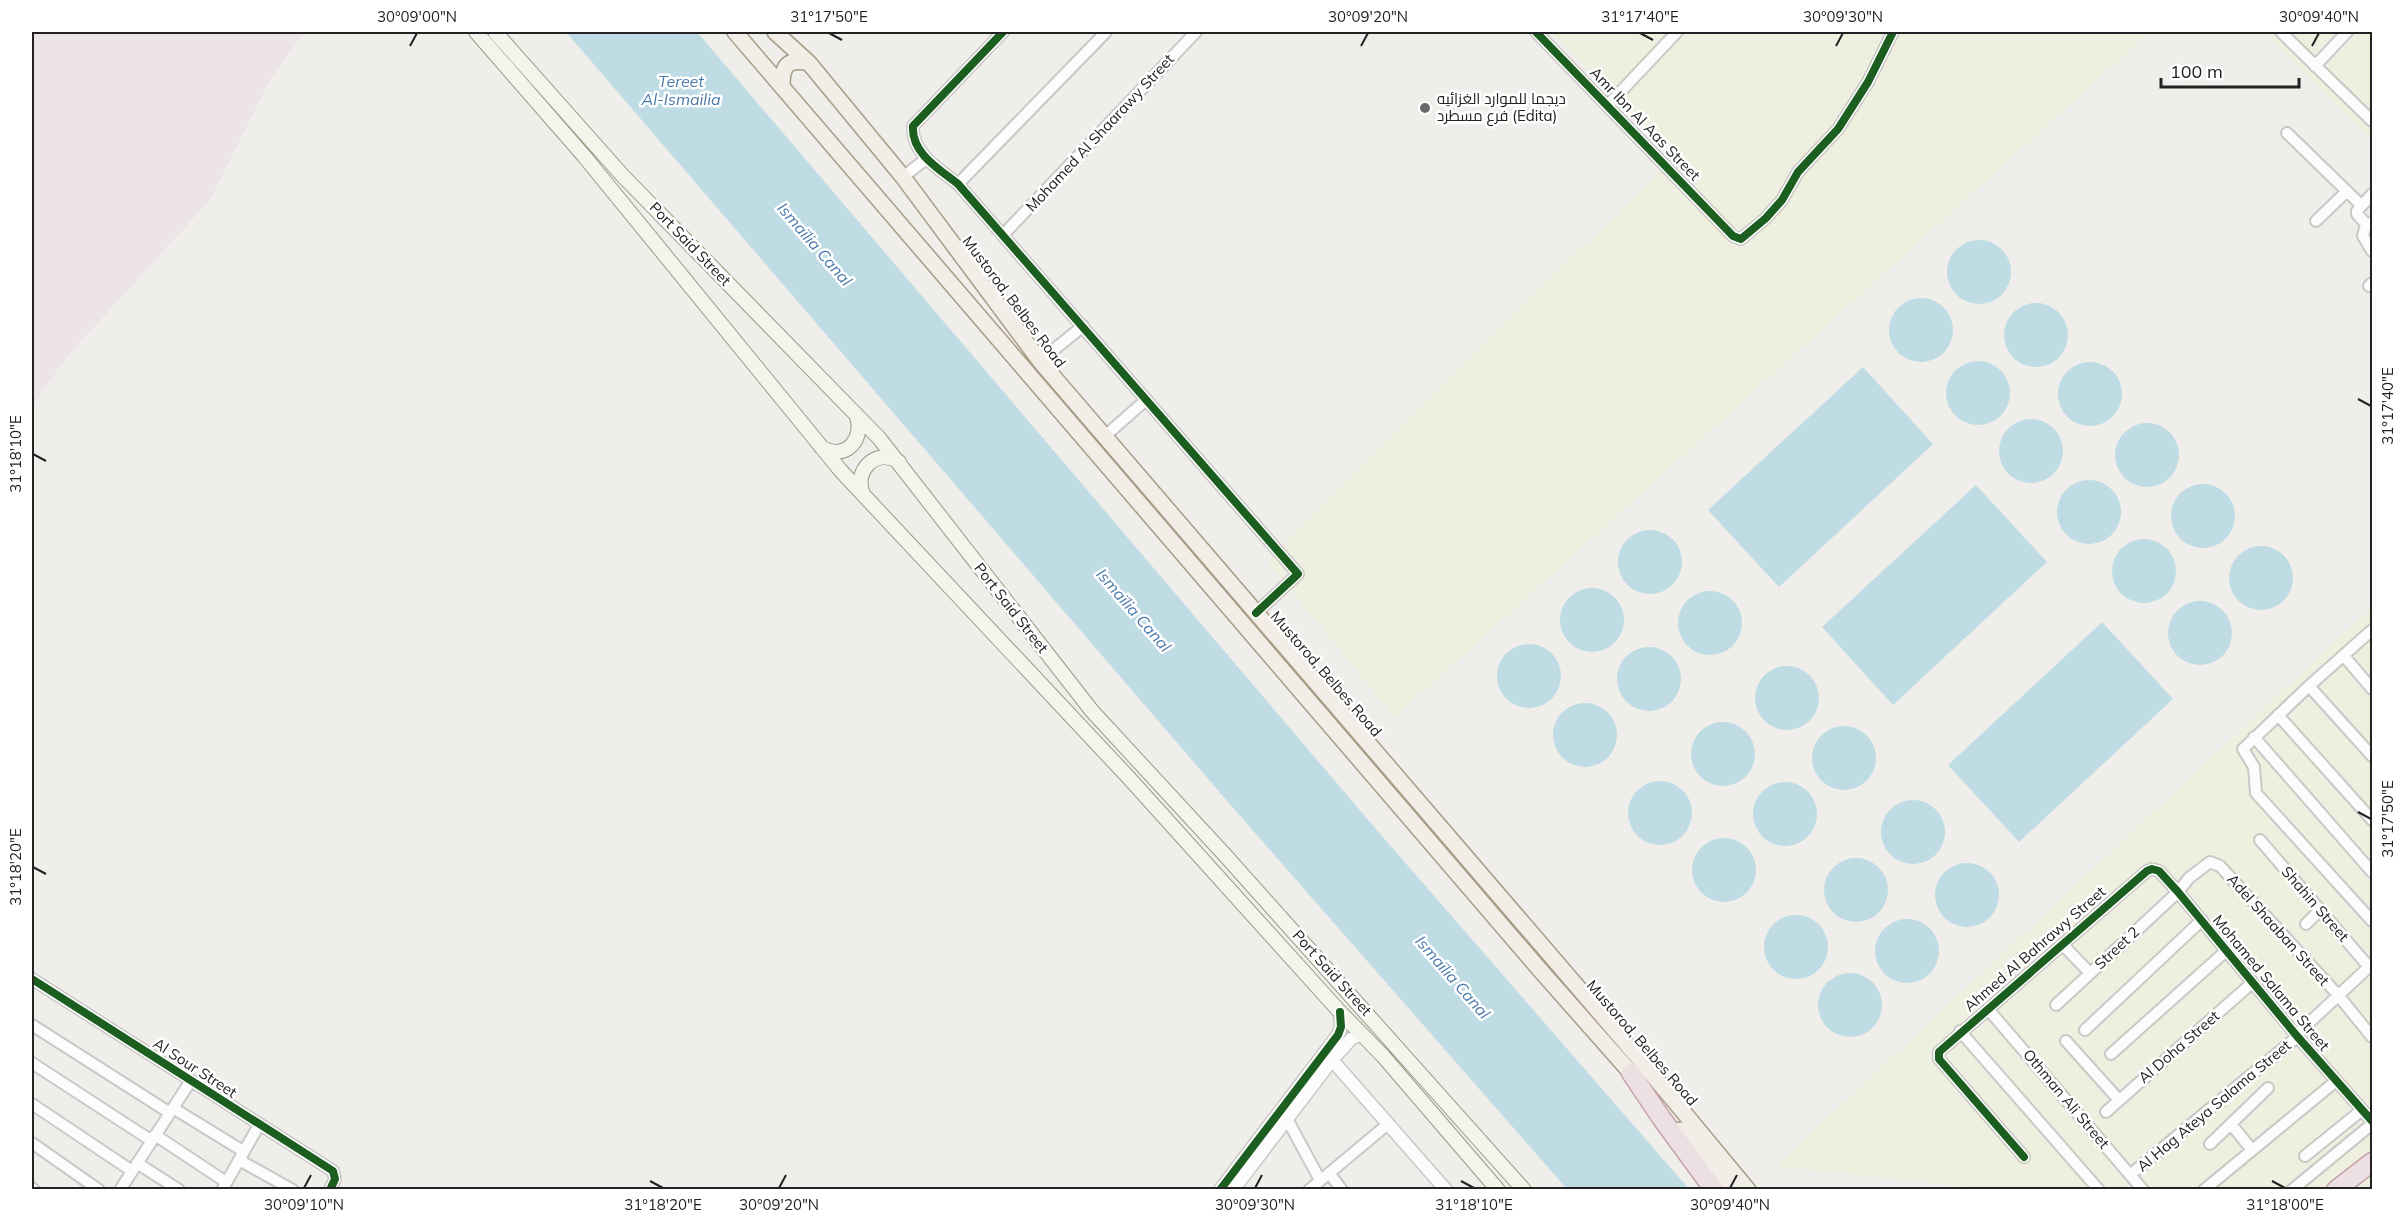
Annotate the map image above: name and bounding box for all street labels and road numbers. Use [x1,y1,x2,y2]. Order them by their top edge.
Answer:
street label: Mohamed Al Shaarawy Street [1021,50,1178,216]
street label: Amr Ibn Al Aas Street [1586,63,1704,184]
street label: Port Said Street [646,198,735,290]
street label: Mustorod, Belbes Road [959,232,1070,371]
street label: Port Said Street [970,559,1053,657]
street label: Mustorod, Belbes Road [1267,607,1386,740]
street label: Shahin Street [2277,862,2353,945]
street label: Adel Shaaban Street [2223,870,2334,989]
street label: Ahmed Al Bahrawy Street [1960,882,2109,1015]
street label: Mohamed Salama Street [2209,911,2334,1055]
street label: Street 2 [2090,922,2143,973]
street label: Port Said Street [1289,926,1376,1020]
street label: Mustorod, Belbes Road [1583,976,1702,1109]
street label: Al Doha Street [2134,1006,2223,1087]
street label: Al Sour Street [150,1033,241,1102]
street label: Al Hag Ateya Salama Street [2133,1036,2295,1176]
street label: Othman Ali Street [2019,1045,2114,1152]

